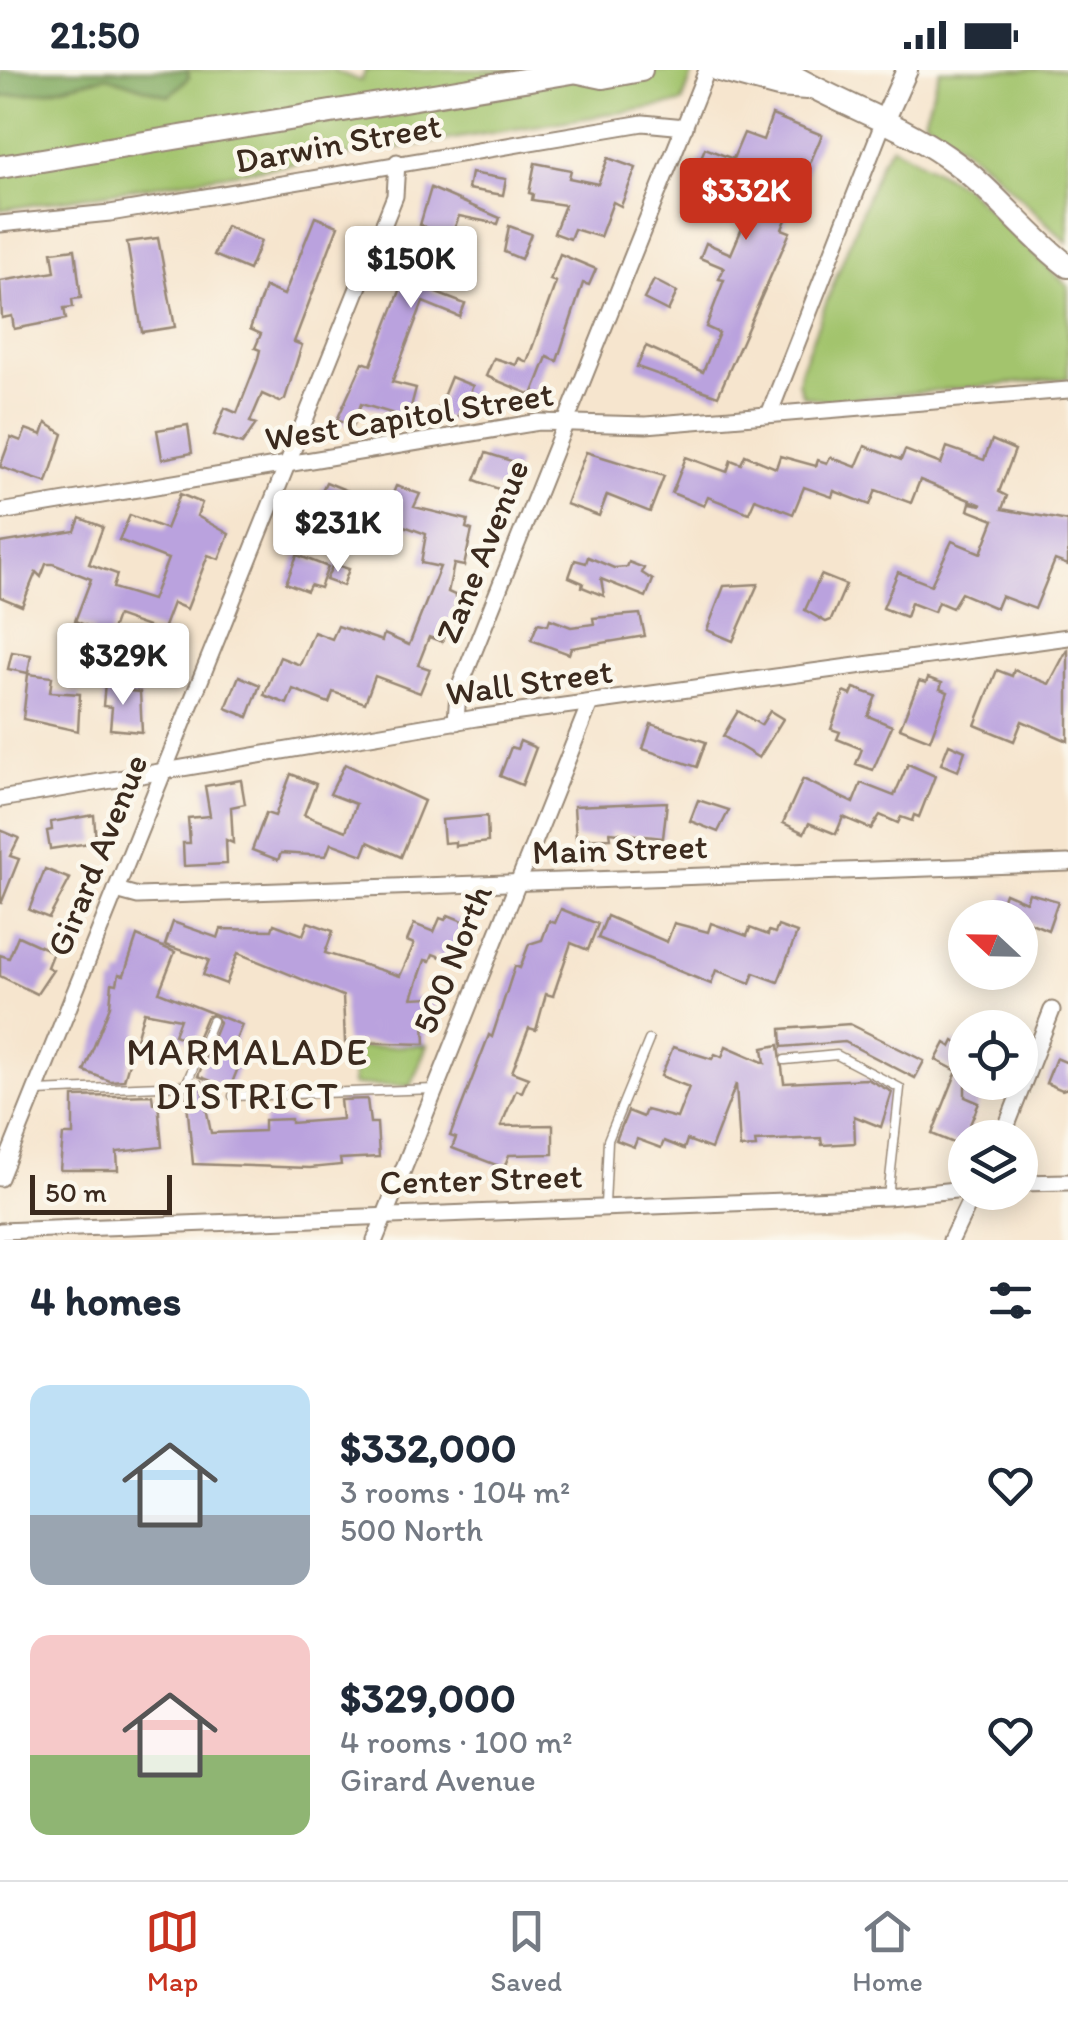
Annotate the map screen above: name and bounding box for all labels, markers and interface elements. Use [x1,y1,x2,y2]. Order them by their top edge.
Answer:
text: 21:50 [50,12,140,58]
street label: Darwin Street [232,104,444,182]
pin: $332K [676,158,816,243]
text: $332K [702,171,790,209]
pin: $150K [341,226,481,311]
text: $150K [367,239,455,277]
street label: West Capitol Street [262,372,556,460]
street label: Zane Avenue [426,453,538,649]
pin: $231K [268,490,408,575]
text: $231K [295,503,381,541]
pin: $329K [53,623,193,708]
text: $329K [79,636,167,674]
street label: Wall Street [443,650,615,714]
street label: Girard Avenue [37,748,157,962]
street label: Main Street [531,825,709,873]
street label: 500 North [403,878,501,1039]
north arrow [948,900,1038,990]
map controls [948,900,1038,1210]
button: locate [948,1010,1038,1100]
district label: MARMALADE DISTRICT [126,1029,370,1119]
button: layers [948,1120,1038,1210]
street label: Center Street [379,1154,583,1204]
scale bar [30,1170,172,1214]
text: 50 m [45,1175,107,1209]
icon: filters [983,1273,1038,1328]
text: 4 homes [30,1275,181,1326]
text: $332,000 [340,1422,517,1473]
icon: home [110,1425,230,1545]
icon: heart [983,1458,1038,1513]
text: 3 rooms · 104 m² [340,1473,570,1511]
text: 500 North [340,1511,483,1549]
text: $329,000 [340,1672,516,1723]
icon: home [110,1675,230,1795]
icon: heart [983,1708,1038,1763]
text: 4 rooms · 100 m² [340,1723,572,1761]
text: Girard Avenue [340,1761,536,1799]
tab: Map [145,1904,200,1998]
tab: Saved [490,1904,562,1998]
tab: Home [852,1904,923,1998]

